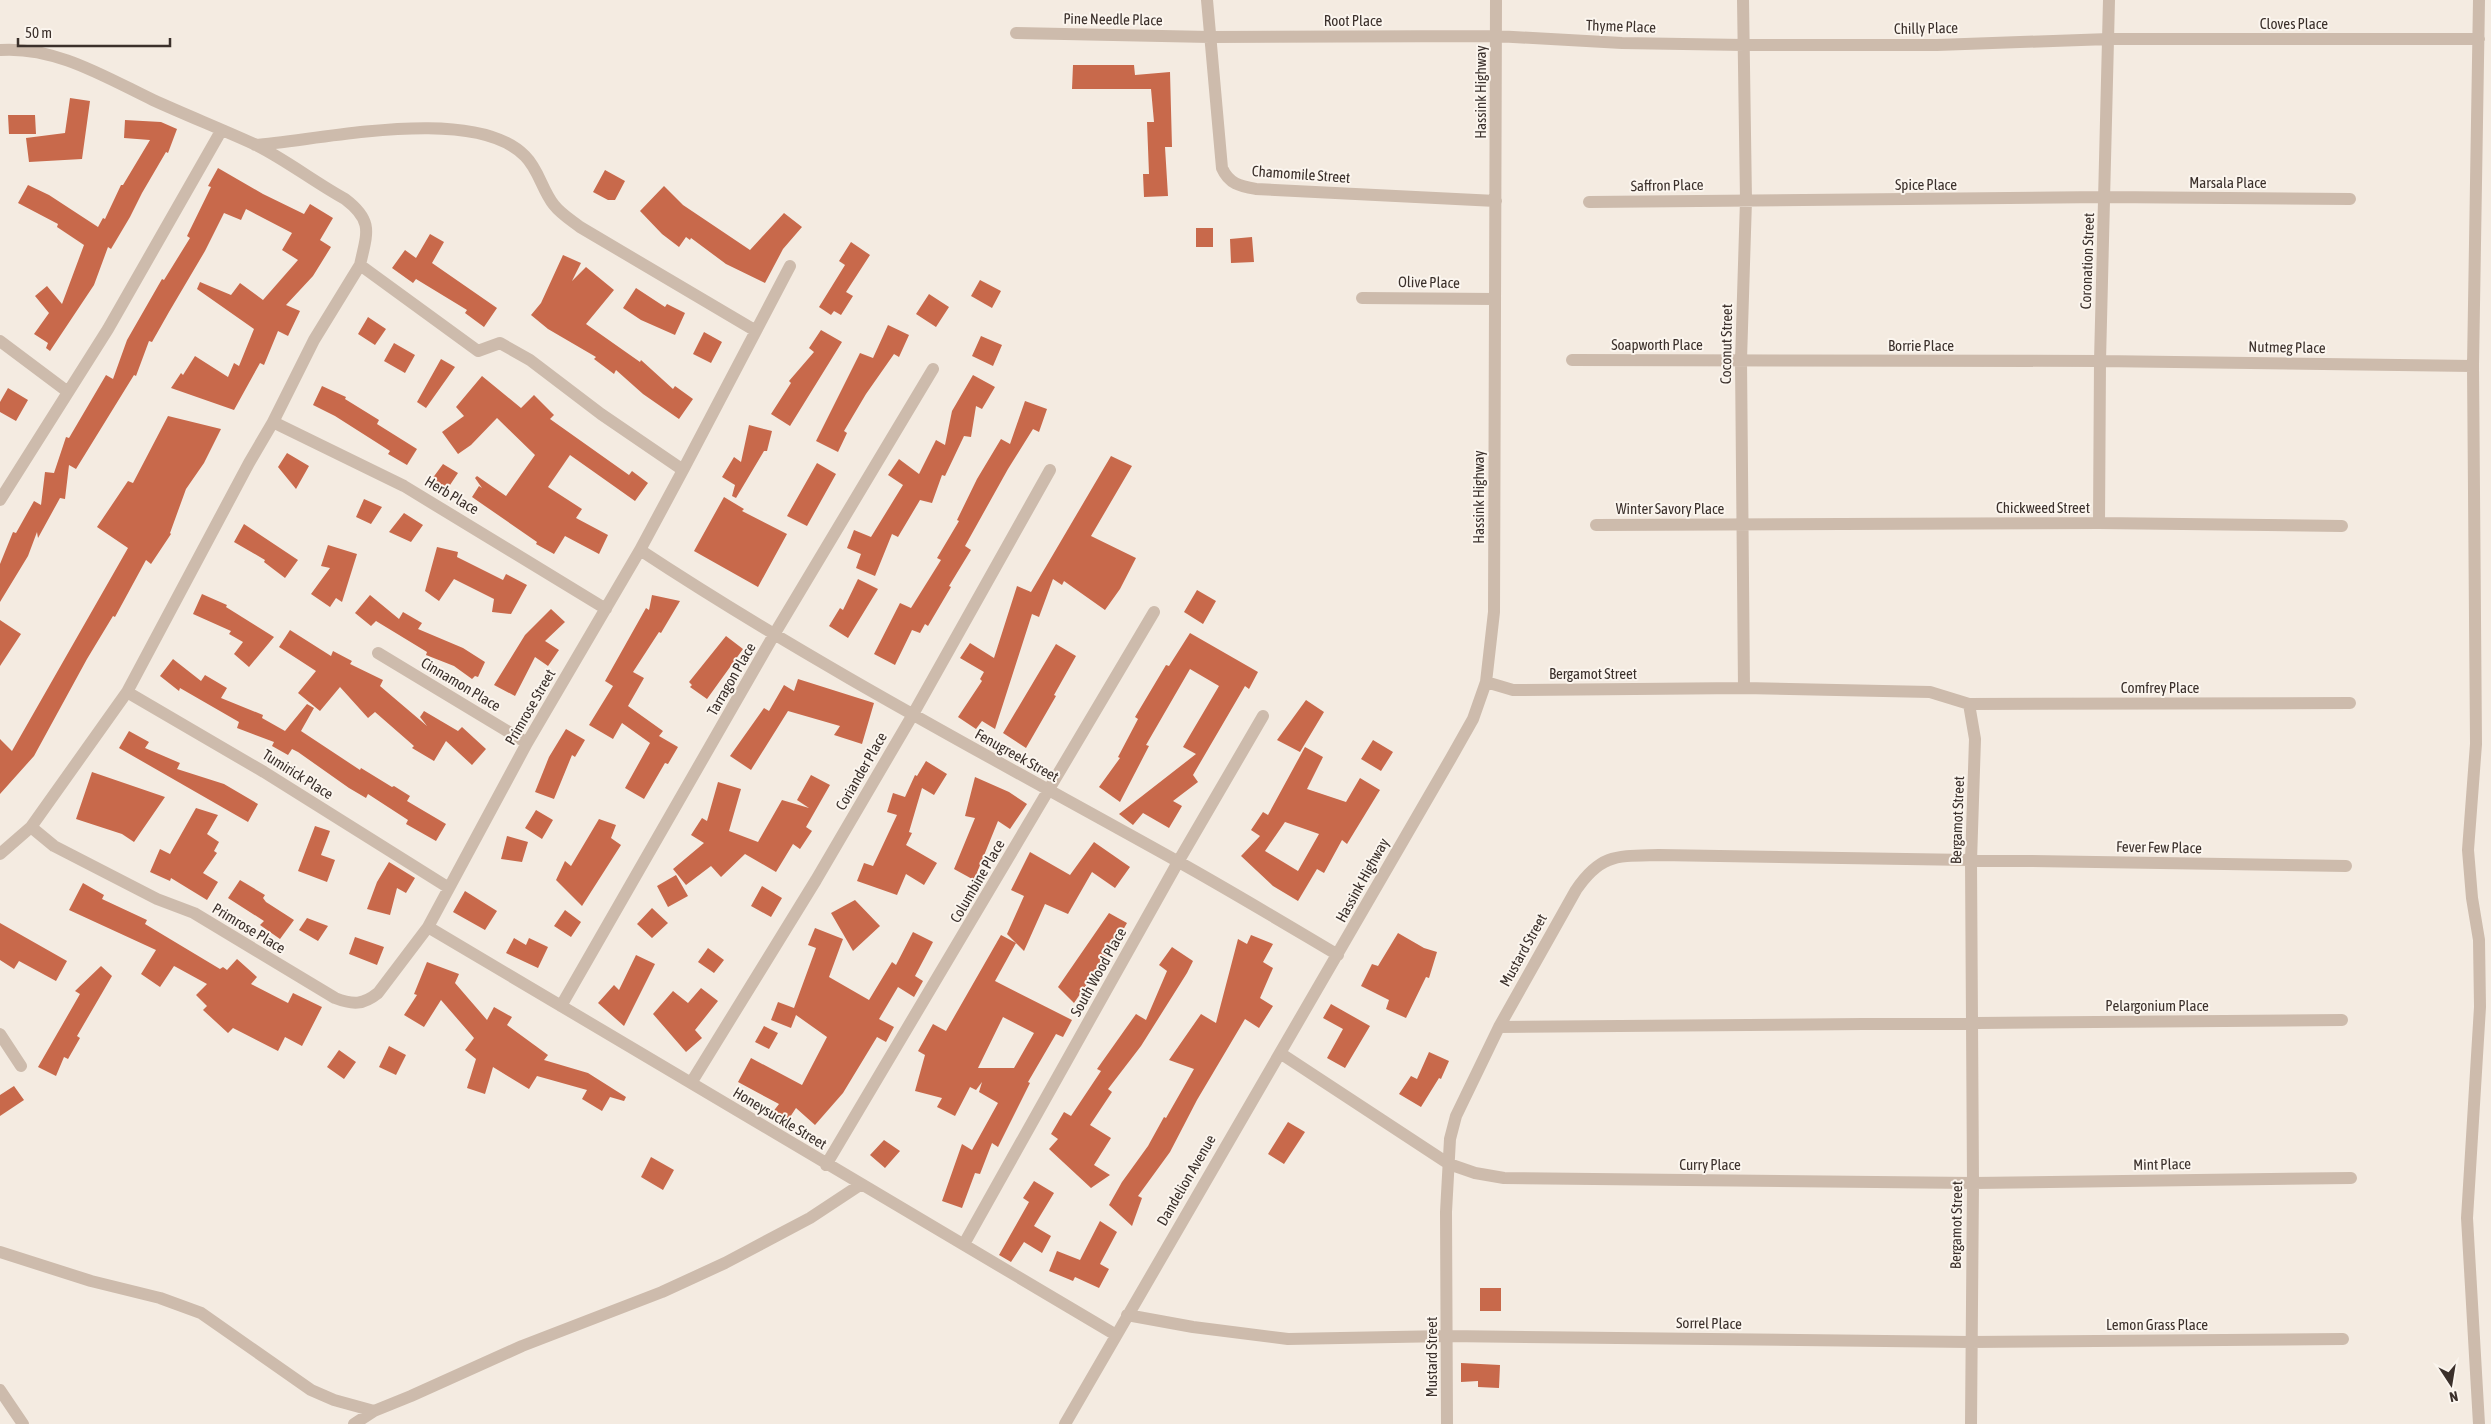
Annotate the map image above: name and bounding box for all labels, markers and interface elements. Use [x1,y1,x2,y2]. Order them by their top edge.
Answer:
street label: Pine Needle Place [1063,10,1163,28]
street label: Root Place [1324,12,1383,29]
scale bar [18,15,170,47]
street label: Cloves Place [2260,15,2328,32]
street label: Thyme Place [1586,16,1656,36]
street label: Chilly Place [1894,19,1958,37]
text: 50 m [25,24,52,41]
street label: Hassink Highway [1472,45,1489,139]
street label: Chamomile Street [1251,162,1351,186]
street label: Marsala Place [2189,174,2267,191]
street label: Saffron Place [1630,176,1704,194]
street label: Spice Place [1895,176,1957,193]
street label: Coronation Street [2077,212,2097,310]
street label: Olive Place [1398,273,1460,291]
street label: Coconut Street [1717,304,1735,384]
street label: Soapworth Place [1611,336,1703,353]
street label: Borrie Place [1888,337,1954,354]
street label: Nutmeg Place [2248,338,2326,356]
street label: Hassink Highway [1470,450,1487,544]
street label: Herb Place [422,472,482,518]
street label: Chickweed Street [1996,499,2090,516]
street label: Winter Savory Place [1616,500,1725,517]
street label: Tarragon Place [703,639,759,718]
street label: Cinnamon Place [418,654,504,714]
street label: Bergamot Street [1549,665,1637,682]
street label: Primrose Street [501,666,559,748]
street label: Comfrey Place [2121,679,2200,696]
street label: Fenugreek Street [972,725,1062,785]
street label: Coriander Place [832,729,890,813]
street label: Tumirick Place [260,746,337,803]
street label: Bergamot Street [1947,776,1967,864]
street label: Hassink Highway [1332,835,1392,925]
street label: Columbine Place [946,836,1008,926]
street label: Fever Few Place [2116,838,2202,856]
street label: Primrose Place [209,900,289,957]
street label: Mustard Street [1496,911,1550,989]
street label: South Wood Place [1067,925,1129,1019]
street label: Pelargonium Place [2105,997,2209,1014]
street label: Honeysuckle Street [730,1083,830,1153]
street label: Dandelion Avenue [1153,1131,1219,1228]
street label: Mint Place [2133,1155,2191,1173]
street label: Curry Place [1679,1156,1741,1173]
street label: Bergamot Street [1947,1181,1965,1269]
street label: Sorrel Place [1676,1314,1742,1332]
street label: Lemon Grass Place [2106,1316,2208,1333]
street label: Mustard Street [1423,1317,1440,1397]
north arrow [2426,1359,2476,1409]
text: N [2448,1388,2459,1405]

